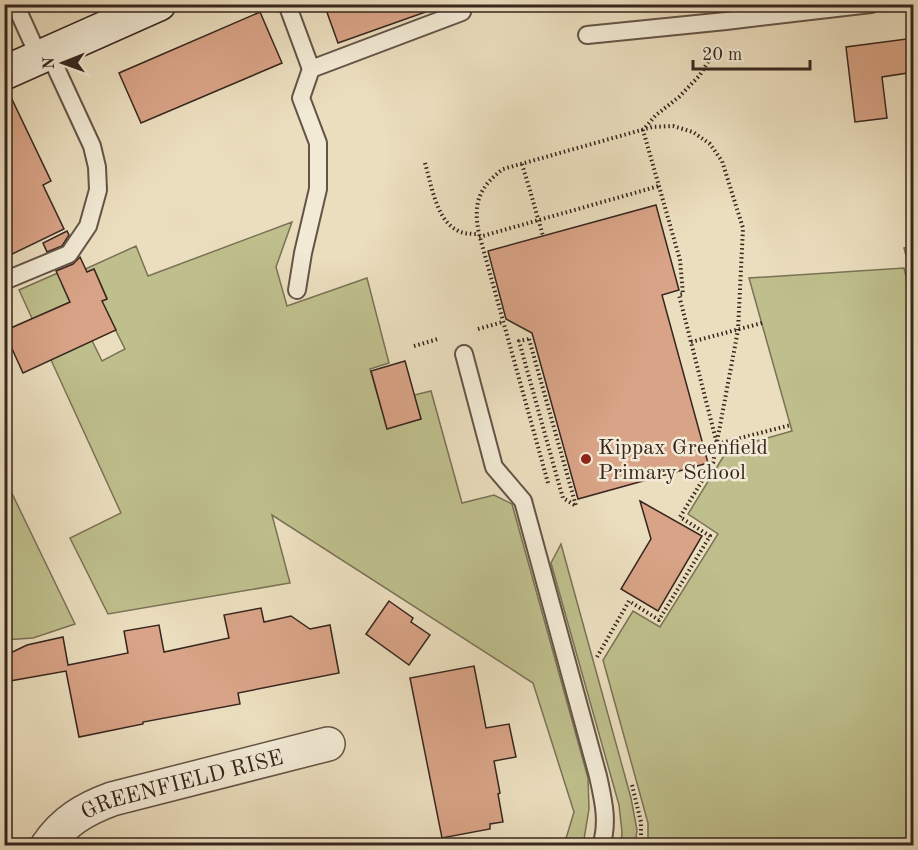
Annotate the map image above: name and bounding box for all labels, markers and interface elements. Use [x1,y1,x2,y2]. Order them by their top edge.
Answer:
north arrow [33,33,93,93]
scale bar [693,33,810,71]
text: 20 m [702,46,742,64]
text: N [42,56,58,69]
place label: Kippax Greenfield Primary School [598,437,768,484]
marker: Kippax Greenfield Primary School [579,452,593,466]
street label: GREENFIELD RISE [78,747,286,824]

